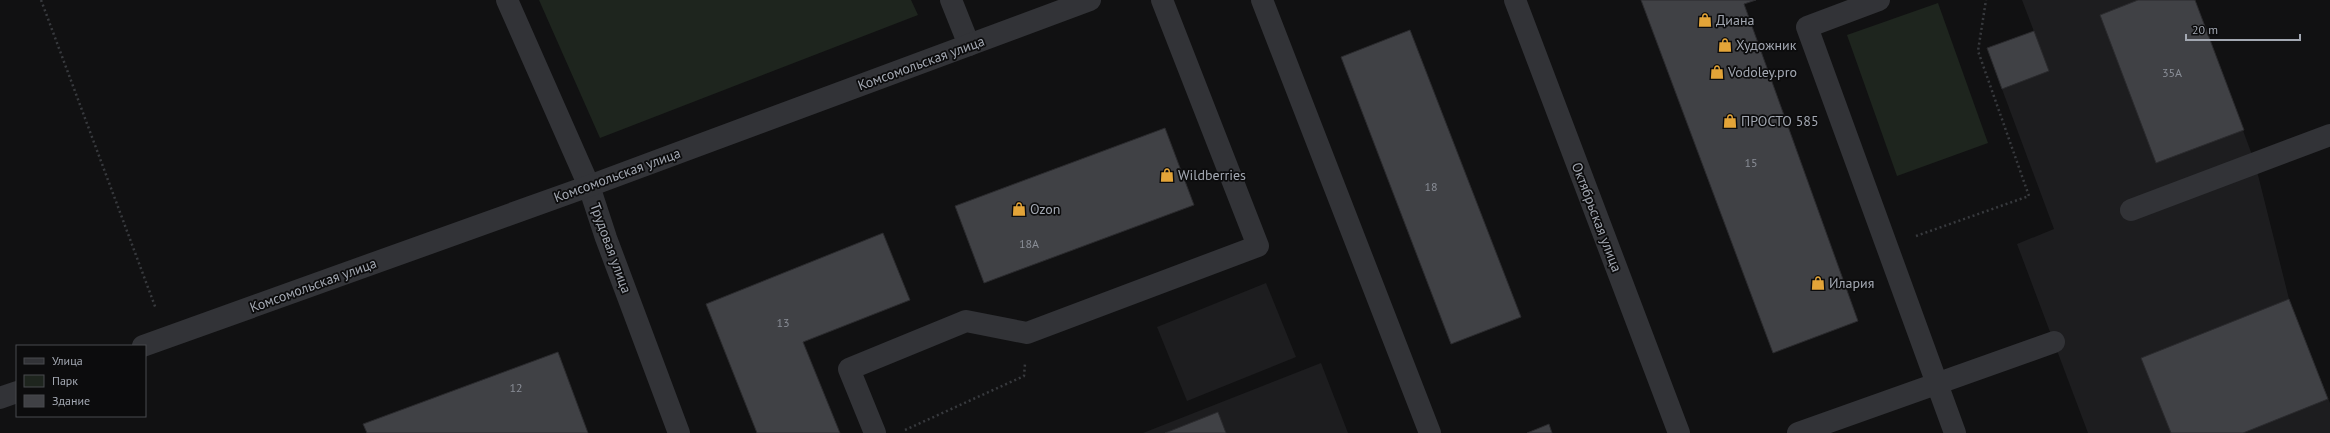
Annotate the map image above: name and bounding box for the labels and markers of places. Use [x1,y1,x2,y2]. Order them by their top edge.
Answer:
place label: Диана [1716,11,1755,29]
shop icon: Диана [1697,12,1713,28]
place label: Художник [1736,36,1797,54]
shop icon: Художник [1717,37,1733,53]
place label: Vodoley.pro [1727,63,1797,81]
shop icon: Vodoley.pro [1709,64,1725,80]
place label: ПРОСТО 585 [1741,112,1819,130]
shop icon: ПРОСТО 585 [1722,113,1738,129]
place label: Wildberries [1178,166,1246,184]
shop icon: Wildberries [1159,167,1175,183]
place label: Ozon [1030,200,1060,218]
shop icon: Ozon [1011,201,1027,217]
place label: Илария [1829,274,1874,292]
shop icon: Илария [1810,275,1826,291]

